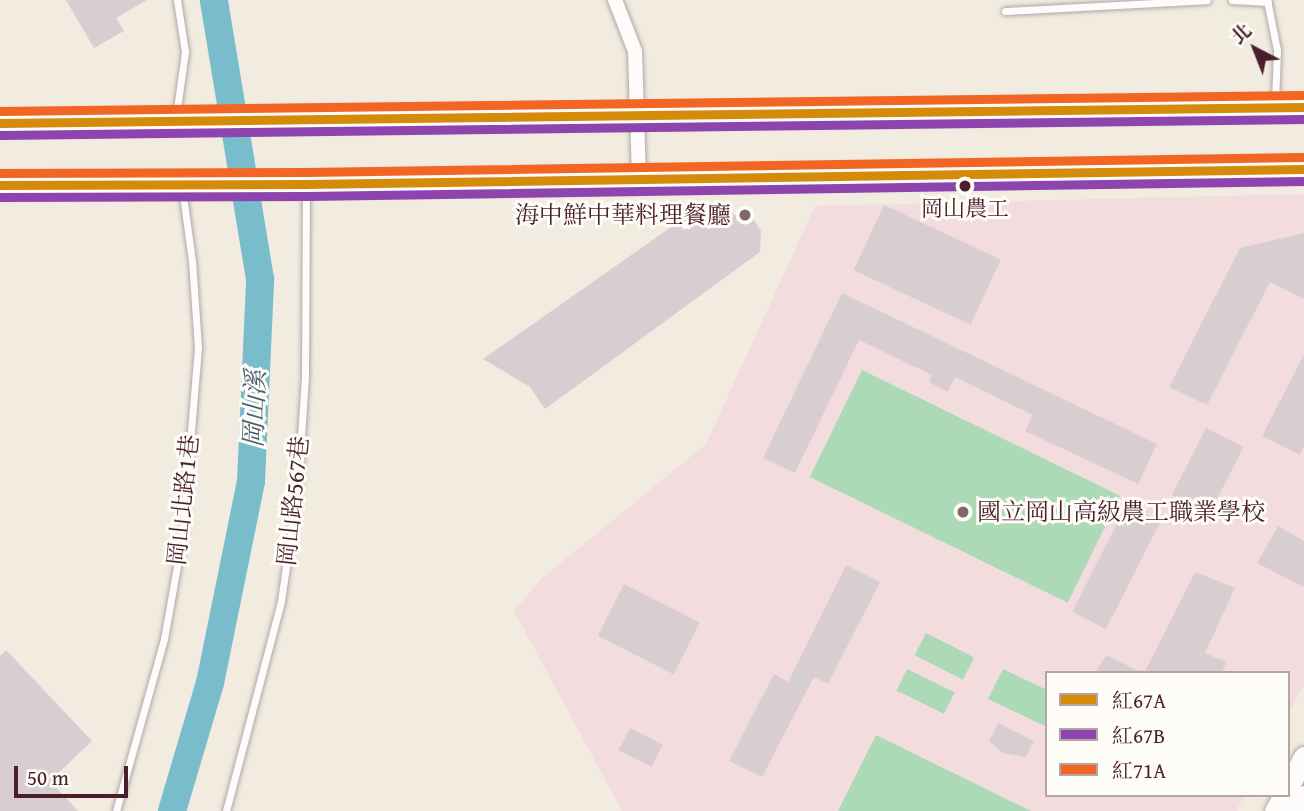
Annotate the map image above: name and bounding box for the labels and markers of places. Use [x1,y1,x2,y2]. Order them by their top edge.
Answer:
marker: 岡山農工 [958,179,972,193]
place label: 岡山農工 [921,196,1009,222]
place label: 海中鮮中華料理餐廳 [515,201,731,229]
marker: 海中鮮中華料理餐廳 [737,207,753,223]
place label: 國立岡山高級農工職業學校 [977,498,1265,526]
marker: 國立岡山高級農工職業學校 [955,504,971,520]

